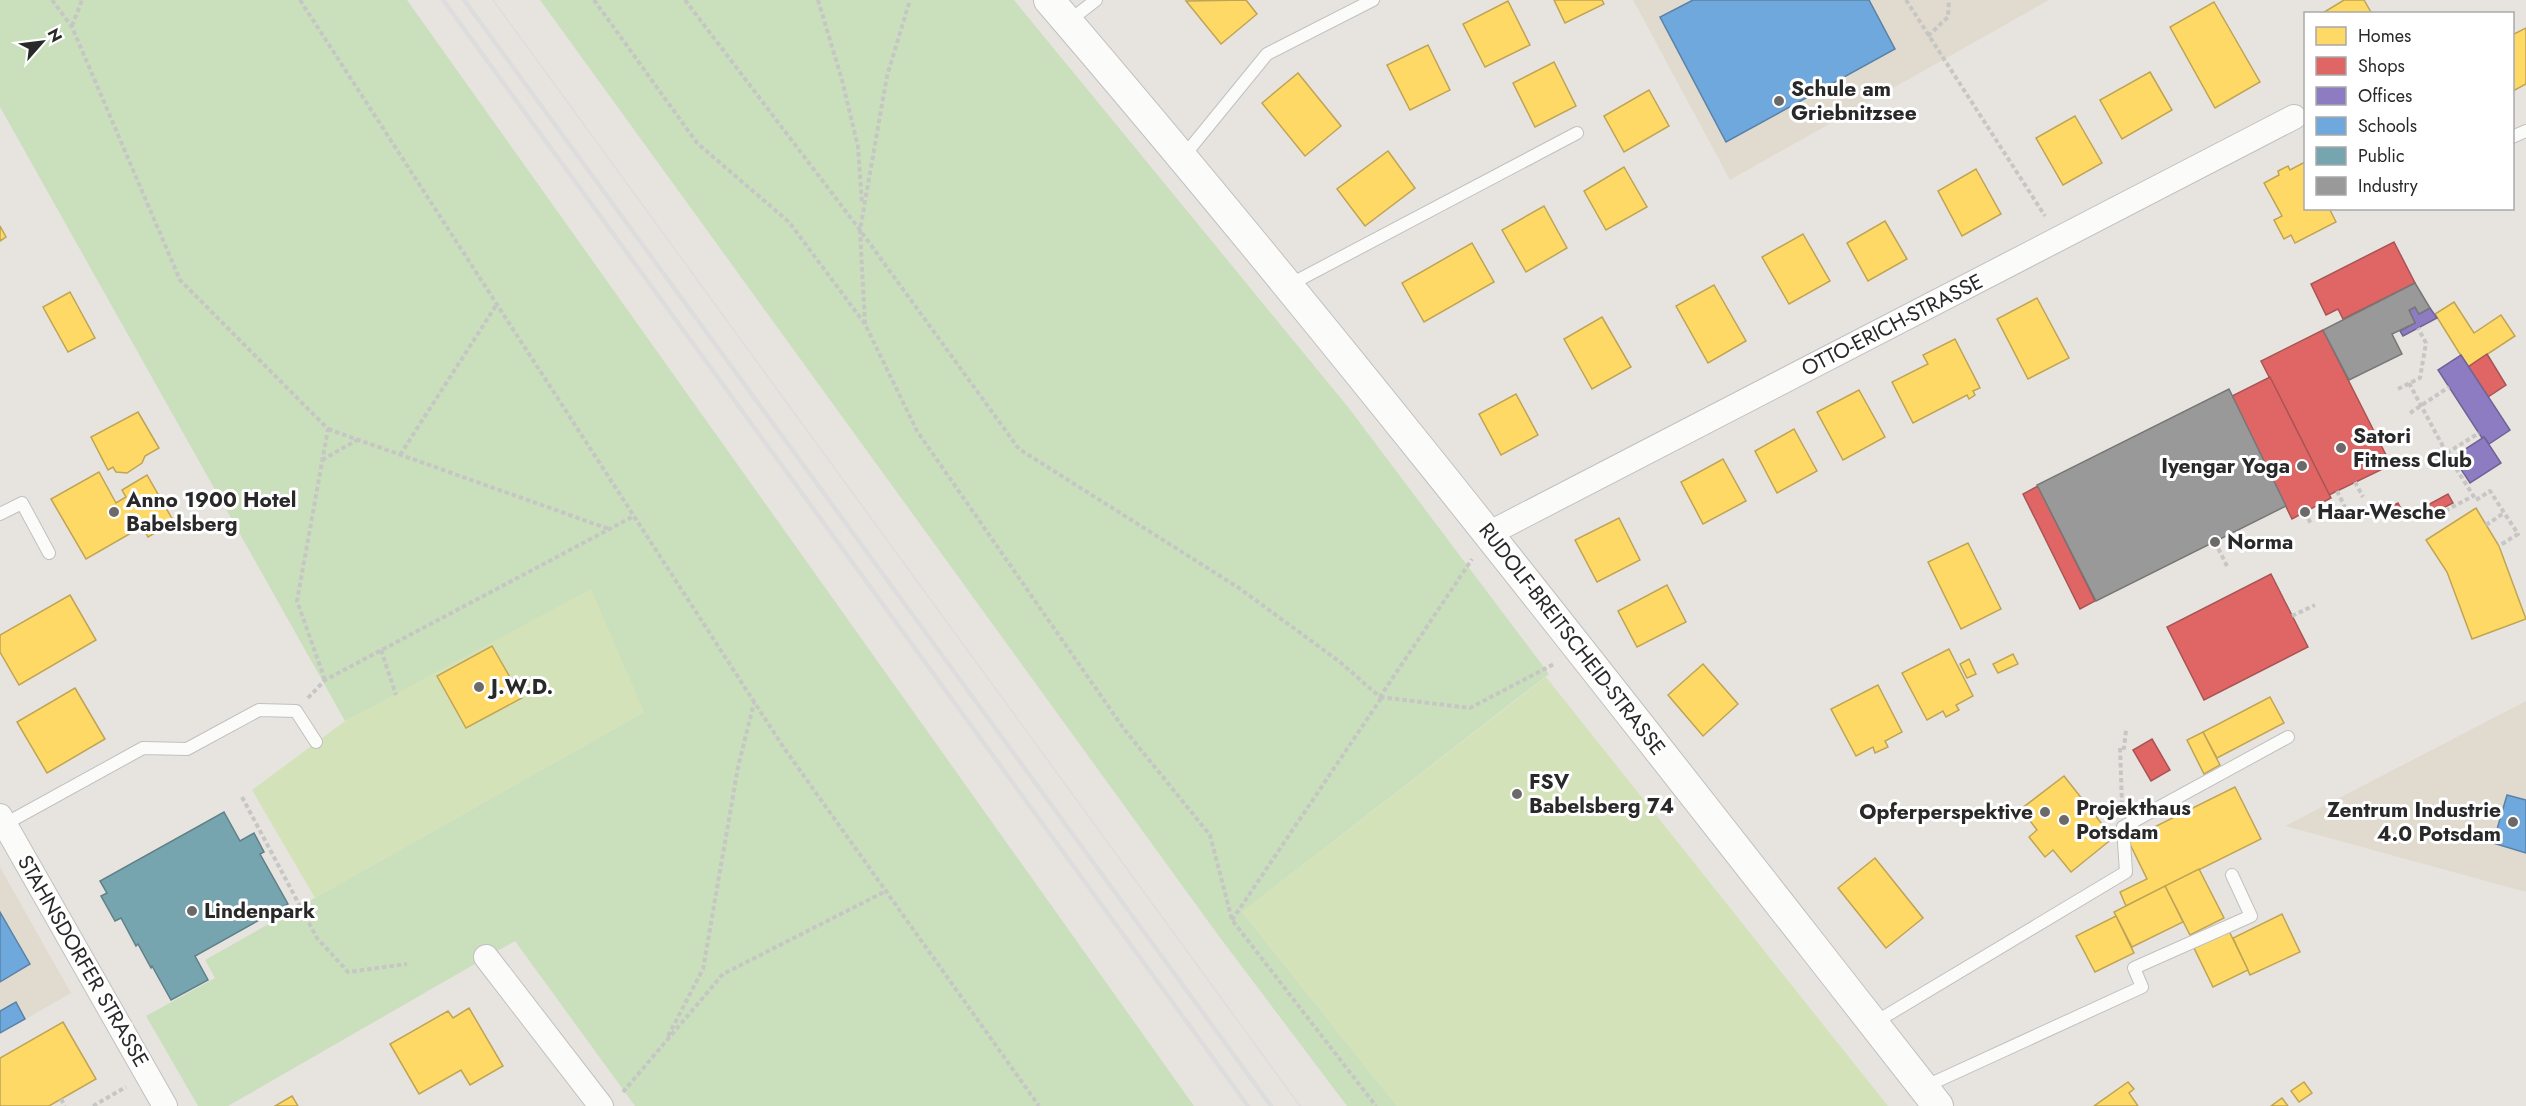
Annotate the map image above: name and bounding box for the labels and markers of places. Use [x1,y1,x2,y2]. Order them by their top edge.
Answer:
place label: Schule am Griebnitzsee [1791,74,1917,128]
marker: Schule am Griebnitzsee [1772,94,1786,108]
place label: Satori Fitness Club [2353,421,2472,475]
marker: Satori Fitness Club [2334,441,2348,455]
place label: Iyengar Yoga [2161,451,2290,481]
marker: Iyengar Yoga [2295,459,2309,473]
place label: Anno 1900 Hotel Babelsberg [125,485,296,539]
place label: Haar-Wesche [2317,497,2446,527]
marker: Anno 1900 Hotel Babelsberg [107,505,121,519]
marker: Haar-Wesche [2298,505,2312,519]
place label: Norma [2227,527,2293,557]
marker: Norma [2208,535,2222,549]
place label: J.W.D. [487,672,553,702]
marker: J.W.D. [472,680,486,694]
place label: FSV Babelsberg 74 [1529,767,1674,821]
marker: FSV Babelsberg 74 [1510,787,1524,801]
place label: Projekthaus Potsdam [2076,793,2191,847]
place label: Zentrum Industrie 4.0 Potsdam [2327,795,2501,849]
place label: Opferperspektive [1859,797,2033,827]
marker: Opferperspektive [2038,805,2052,819]
marker: Projekthaus Potsdam [2057,813,2071,827]
marker: Zentrum Industrie 4.0 Potsdam [2506,815,2520,829]
place label: Lindenpark [204,896,315,926]
marker: Lindenpark [185,904,199,918]

